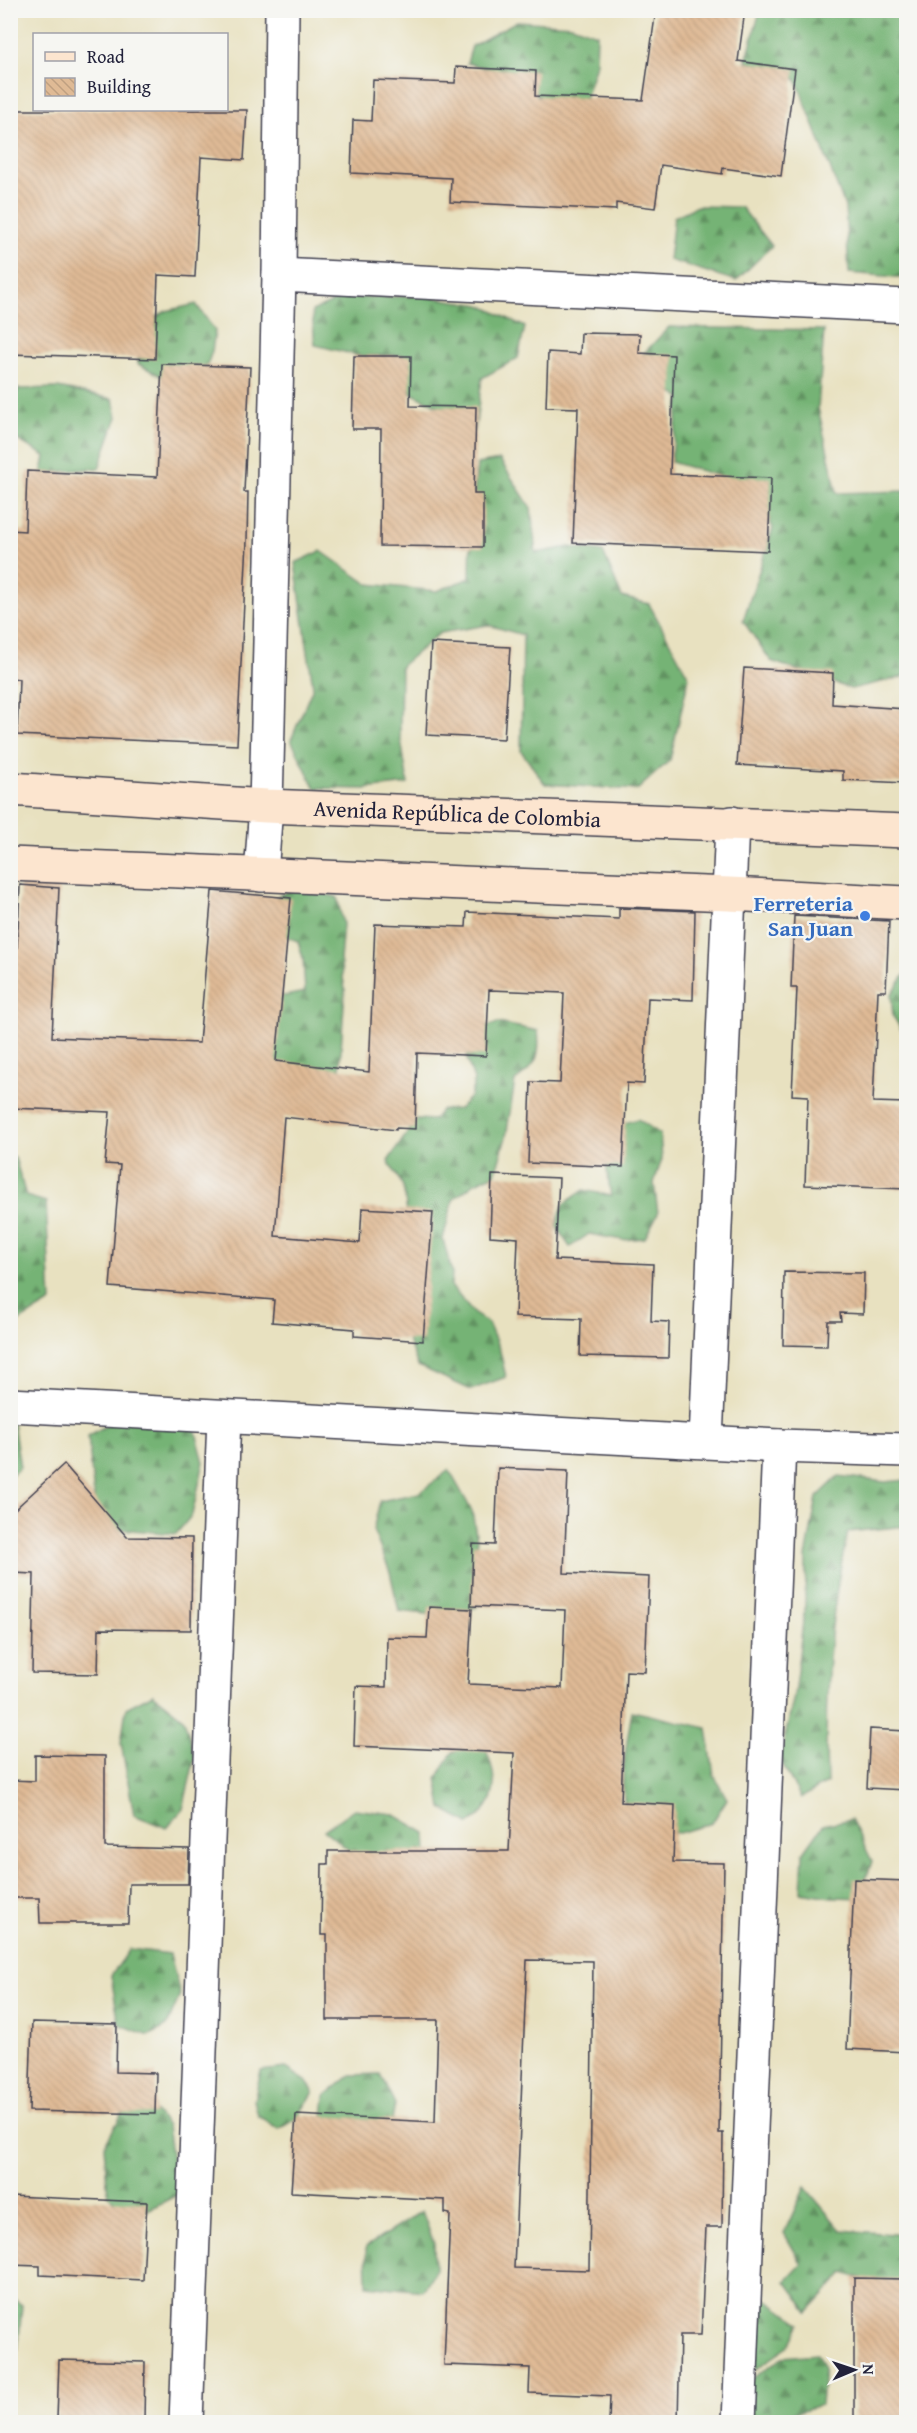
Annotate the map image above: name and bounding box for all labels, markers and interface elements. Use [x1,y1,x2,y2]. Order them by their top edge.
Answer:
legend [33,33,228,111]
text: Road [87,43,125,70]
text: Building [87,73,151,100]
street label: Avenida República de Colombia [313,792,602,835]
place label: Ferreteria San Juan [754,887,854,944]
marker: Ferreteria San Juan [858,909,872,923]
north arrow [824,2340,884,2400]
text: N [857,2364,881,2376]

